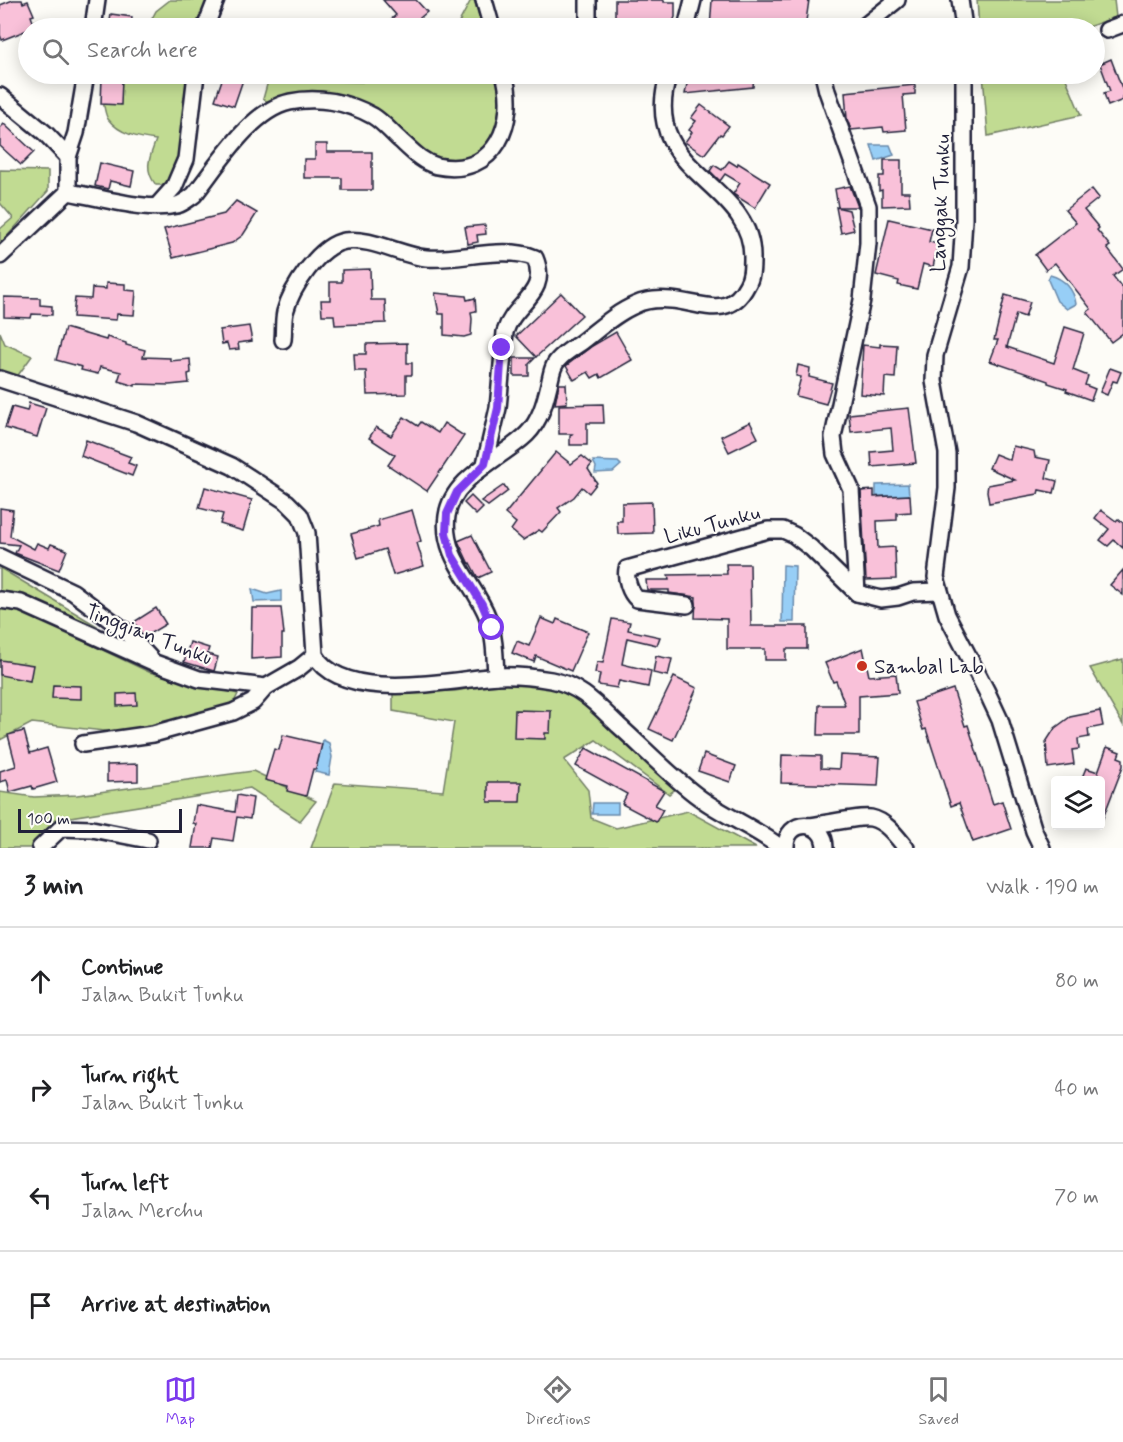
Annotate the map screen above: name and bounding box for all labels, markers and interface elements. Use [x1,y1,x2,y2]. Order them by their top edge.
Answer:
search box [18,18,1105,84]
icon: search [39,35,72,68]
text: Search here [87,37,198,65]
street label: Langgak Tunku [925,133,958,273]
route end [488,334,514,360]
street label: Liku Tunku [661,499,763,551]
street label: Tinggian Tunku [81,598,216,673]
route start [478,614,504,640]
place label: Sambal Lab [874,653,984,681]
marker: Sambal Lab [855,659,869,673]
map controls [1051,776,1105,830]
button: layers [1051,776,1105,830]
scale bar [18,806,182,834]
text: 100 m [27,809,70,830]
text: 3 min [24,870,84,904]
text: Walk · 190 m [986,874,1099,901]
text: Continue [81,954,163,982]
icon: ahead [24,965,57,998]
text: 80 m [1055,968,1099,995]
text: Jalan Bukit Tunku [81,982,244,1009]
text: Turn right [81,1062,179,1090]
icon: right [24,1073,57,1106]
text: 40 m [1055,1076,1099,1103]
text: Jalan Bukit Tunku [81,1090,244,1117]
text: Turn left [81,1170,169,1198]
icon: left [24,1181,57,1214]
text: 70 m [1054,1184,1099,1211]
text: Jalan Merchu [81,1198,202,1225]
icon: arrive [24,1289,57,1322]
text: Arrive at destination [81,1291,271,1319]
tab: Map [164,1373,197,1430]
tab: Directions [525,1373,591,1430]
tab: Saved [919,1373,959,1430]

